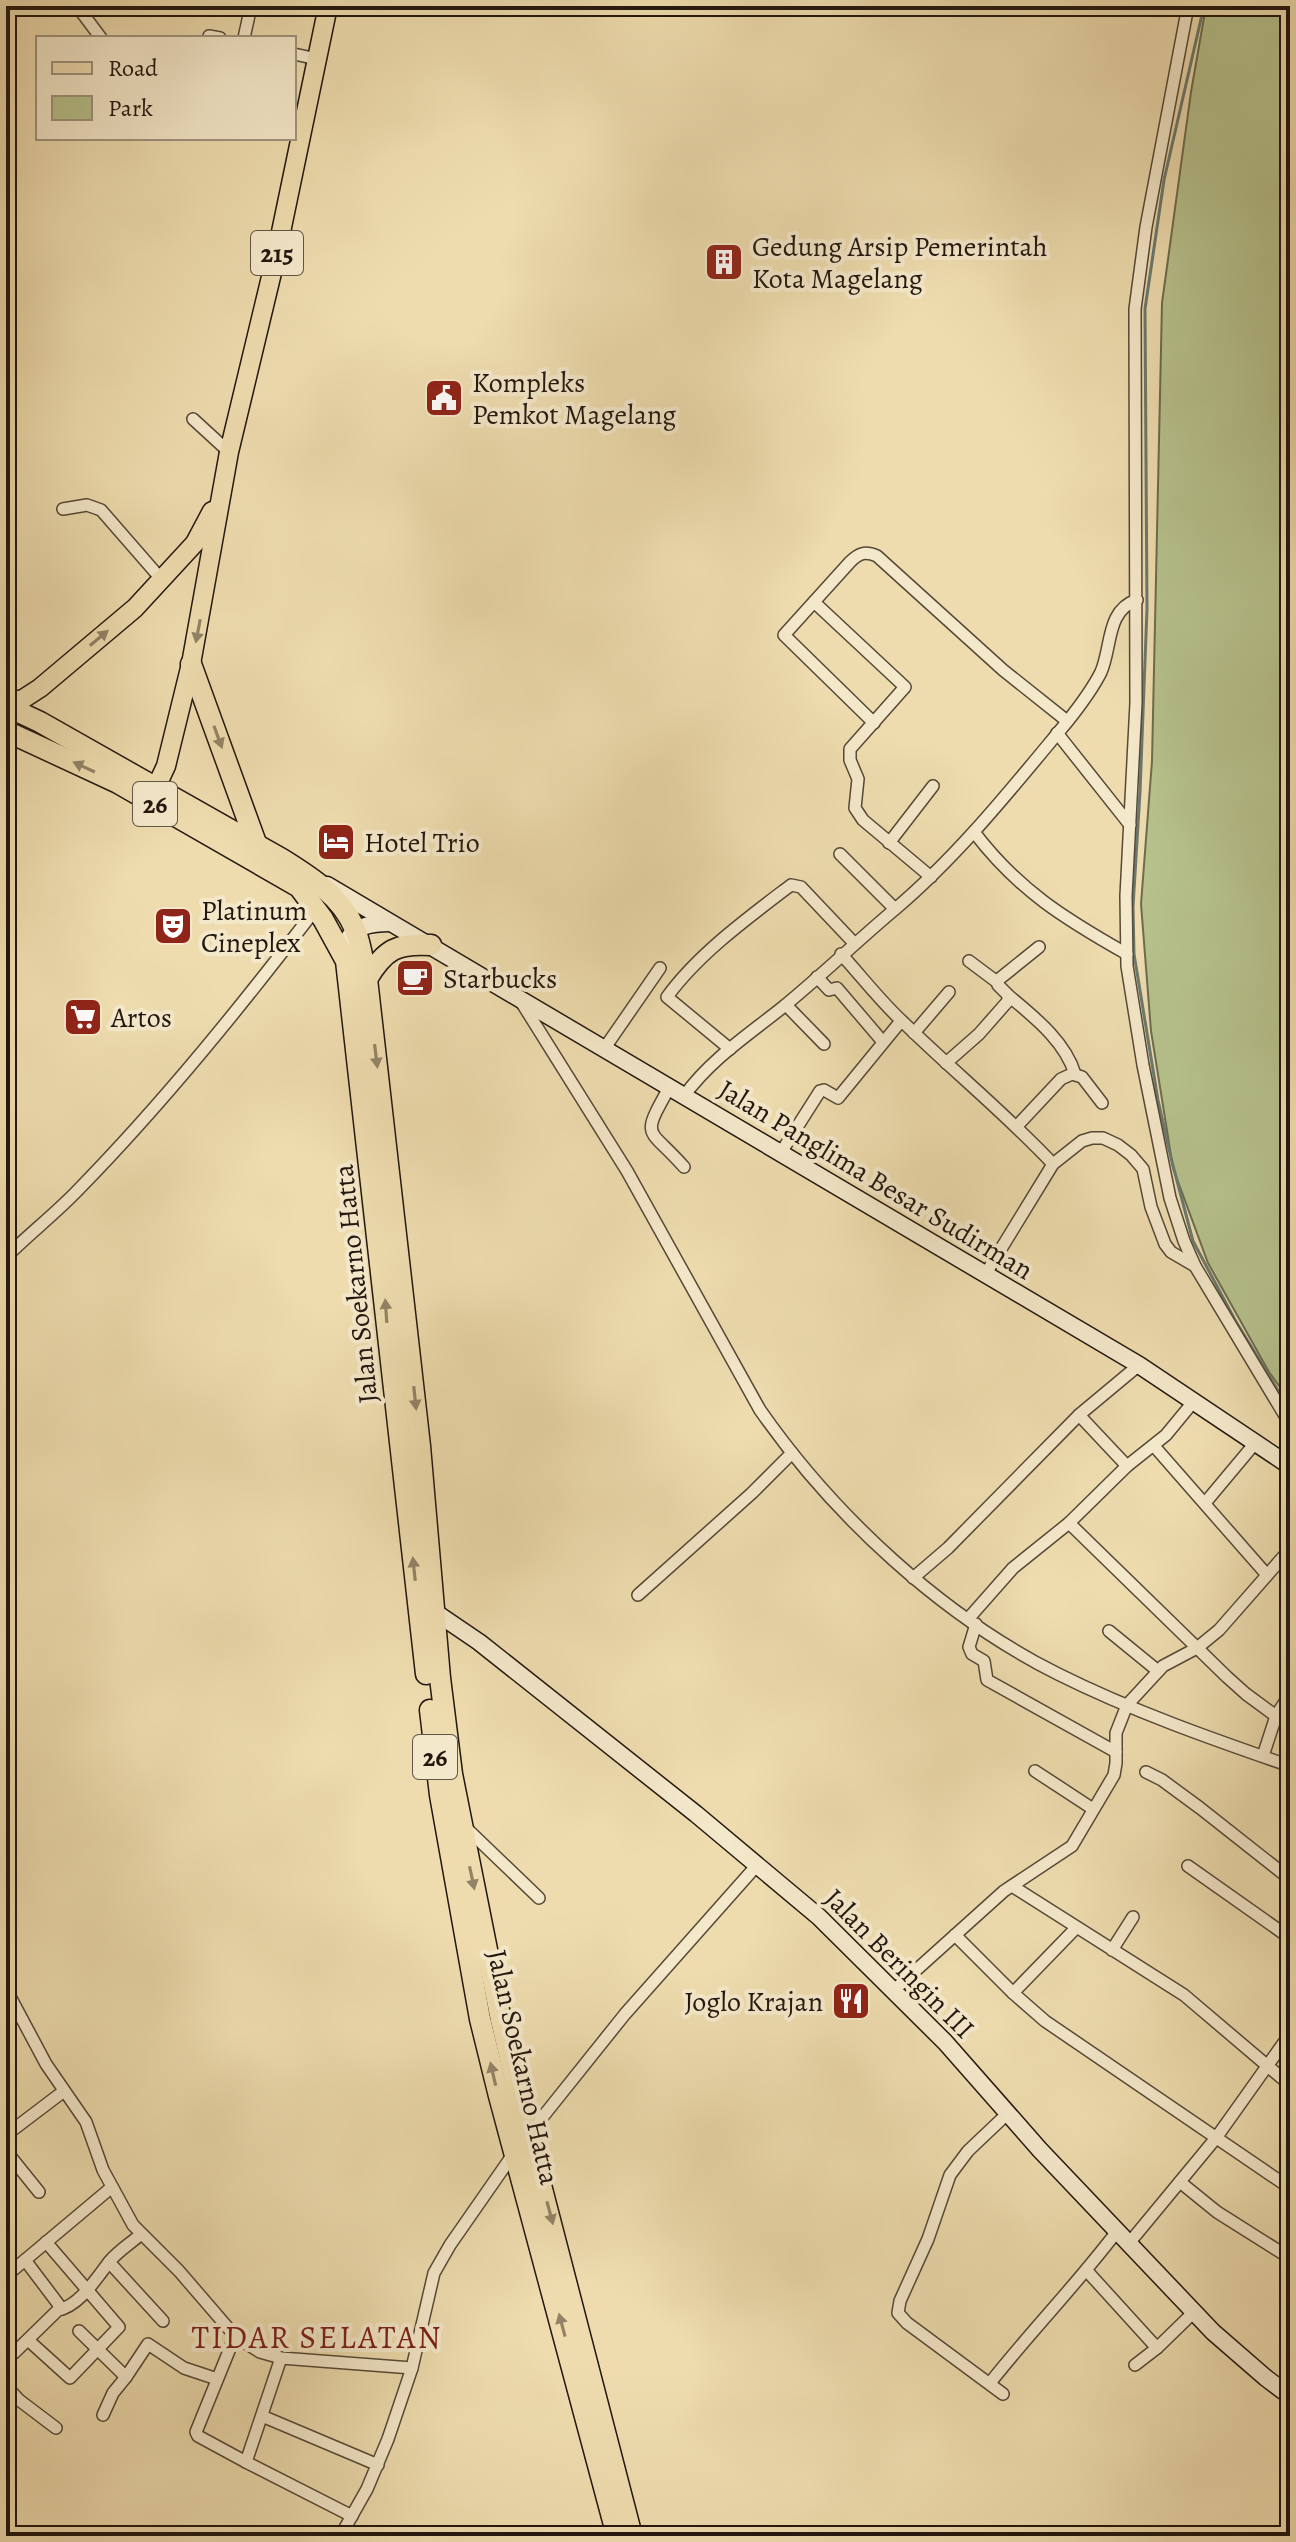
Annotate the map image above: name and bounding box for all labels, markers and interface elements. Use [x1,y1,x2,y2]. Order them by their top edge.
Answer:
legend [36,36,296,140]
text: Road [108,52,158,84]
text: Park [108,92,153,124]
place label: Gedung Arsip Pemerintah Kota Magelang [752,228,1048,298]
road number: 215 [251,231,303,275]
building icon: Gedung Arsip Pemerintah Kota Magelang [703,241,745,283]
place label: Kompleks Pemkot Magelang [472,364,676,434]
public building icon: Kompleks Pemkot Magelang [423,377,465,419]
one-way arrow [191,618,204,643]
one-way arrow [89,630,109,647]
one-way arrow [212,725,225,749]
one-way arrow [72,760,96,774]
road number: 26 [133,782,177,826]
hotel icon: Hotel Trio [315,821,357,863]
place label: Hotel Trio [364,824,480,862]
place label: Platinum Cineplex [201,892,307,962]
theatre icon: Platinum Cineplex [152,905,194,947]
cafe icon: Starbucks [394,957,436,999]
place label: Starbucks [443,960,557,998]
supermarket icon: Artos [62,996,104,1038]
place label: Artos [110,999,172,1037]
one-way arrow [370,1044,383,1069]
street label: Jalan Panglima Besar Sudirman [711,1071,1040,1289]
street label: Jalan Soekarno Hatta [325,1163,387,1405]
one-way arrow [379,1298,392,1323]
one-way arrow [408,1386,421,1411]
one-way arrow [408,1556,421,1581]
road number: 26 [413,1735,457,1779]
one-way arrow [467,1866,479,1891]
street label: Jalan Beringin III [816,1880,983,2047]
street label: Jalan Soekarno Hatta [478,1946,569,2188]
restaurant icon: Joglo Krajan [830,1980,872,2022]
place label: Joglo Krajan [684,1983,823,2021]
one-way arrow [487,2062,499,2087]
one-way arrow [544,2200,556,2225]
one-way arrow [555,2313,567,2338]
district label: TIDAR SELATAN [192,2315,442,2359]

